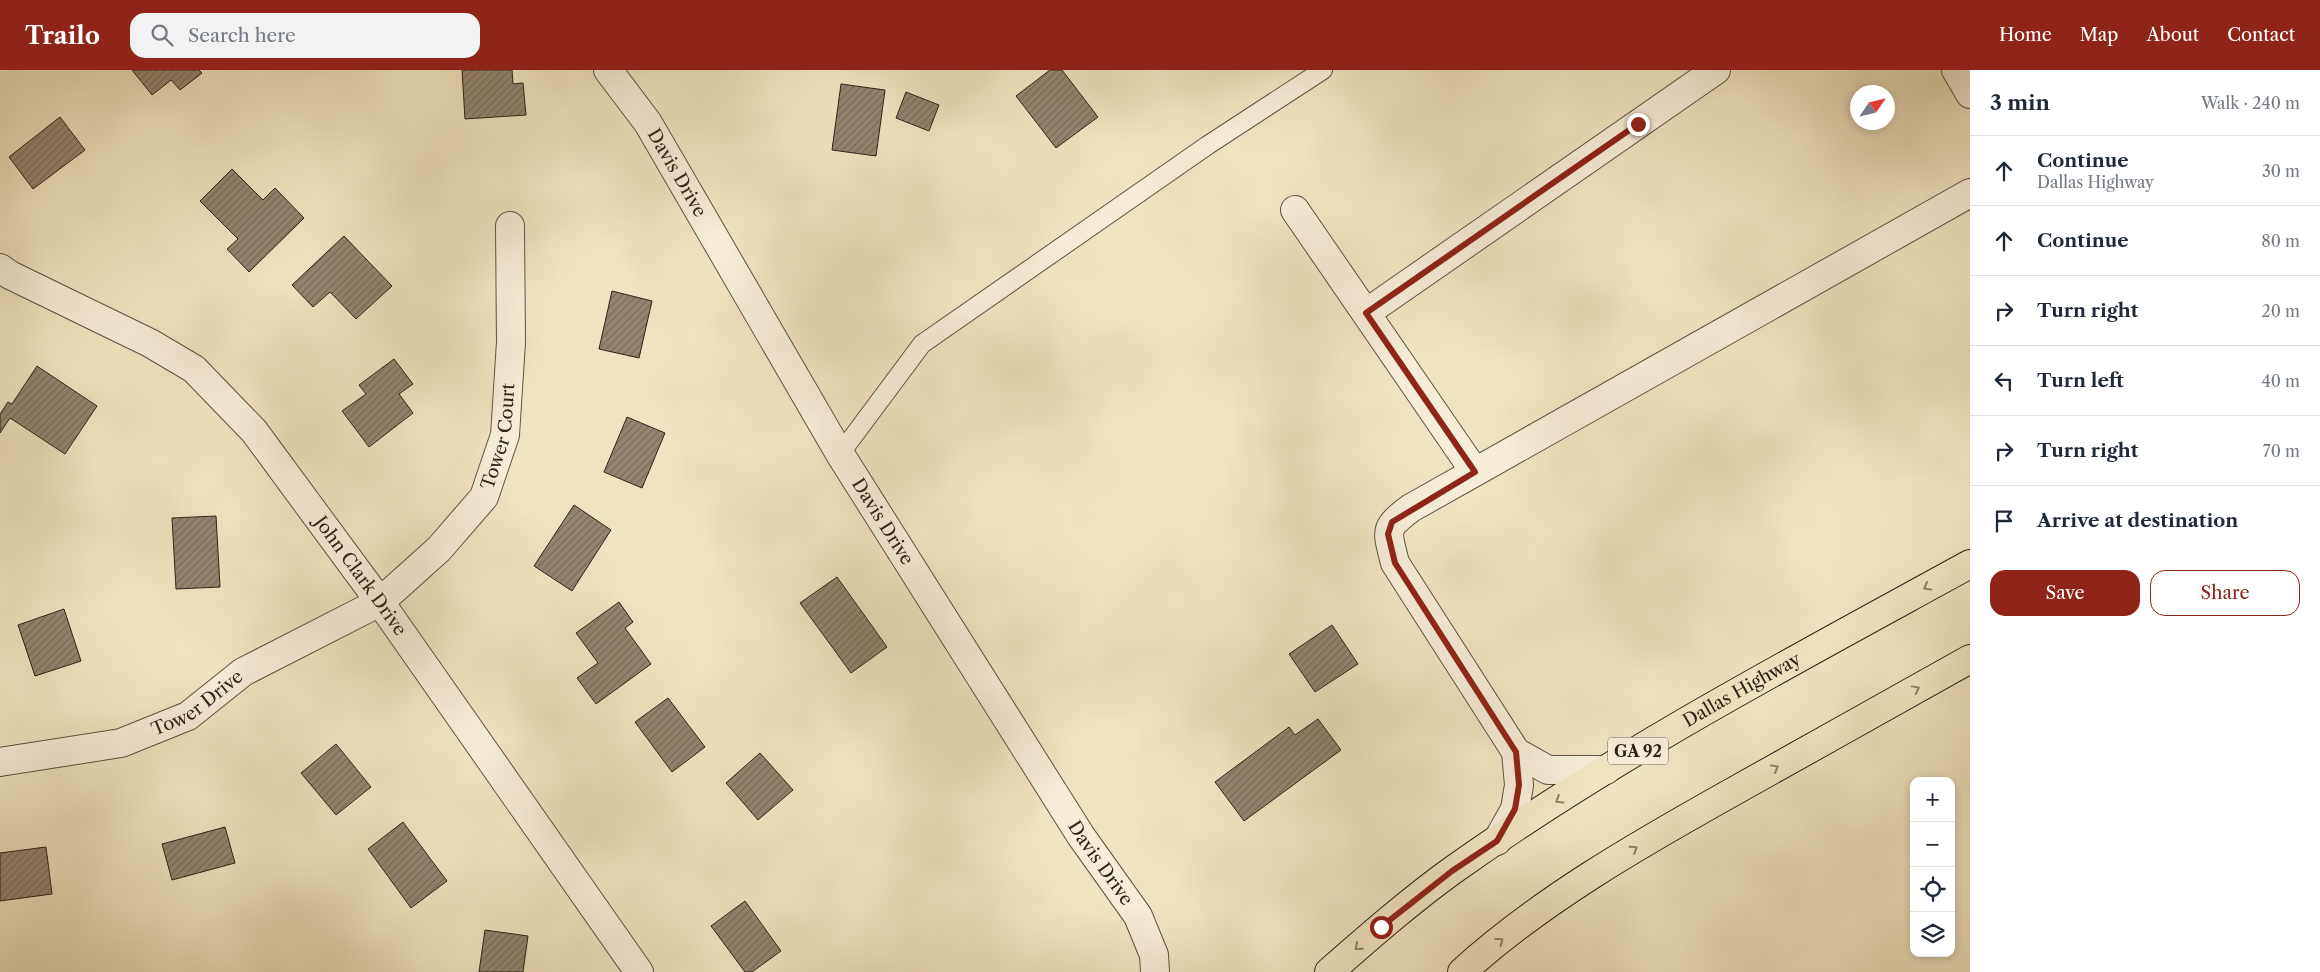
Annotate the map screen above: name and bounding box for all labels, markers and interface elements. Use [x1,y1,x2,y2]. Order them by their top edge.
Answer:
search box [130,13,480,58]
text: Trailo [25,21,100,50]
icon: search [148,21,176,49]
text: Search here [188,24,296,47]
text: Home [1999,24,2052,46]
text: Map [2080,24,2118,46]
text: About [2146,24,2199,46]
text: Contact [2227,24,2295,46]
north arrow [1850,85,1895,130]
text: 3 min [1990,90,2050,115]
text: Walk · 240 m [2201,93,2300,113]
route end [1627,113,1650,136]
street label: Davis Drive [643,125,711,221]
text: Continue [2037,149,2129,172]
icon: ahead [1990,157,2018,185]
text: 30 m [2262,161,2300,181]
text: Dallas Highway [2037,172,2154,192]
icon: ahead [1990,227,2018,255]
text: Continue [2037,229,2129,252]
text: 80 m [2261,231,2300,251]
icon: right [1990,297,2018,325]
text: Turn right [2037,299,2138,322]
text: 20 m [2261,301,2300,321]
icon: left [1990,367,2018,395]
text: Turn left [2037,369,2124,392]
text: 40 m [2261,371,2300,391]
street label: Tower Court [476,382,519,492]
icon: right [1990,437,2018,465]
text: Turn right [2037,439,2138,462]
text: 70 m [2263,441,2300,461]
street label: Davis Drive [847,474,918,569]
icon: arrive [1990,507,2018,535]
street label: John Clark Drive [308,509,411,640]
text: Arrive at destination [2037,509,2238,532]
button: Save [1990,570,2140,616]
button: Share [2150,570,2300,616]
one-way arrow [1924,581,1933,591]
street label: Dallas Highway [1679,648,1805,732]
street label: Tower Drive [148,665,247,741]
one-way arrow [1911,685,1920,695]
road number: GA 92 [1608,738,1668,764]
one-way arrow [1769,765,1778,775]
map controls [1910,777,1955,957]
button: + [1910,777,1955,822]
one-way arrow [1556,794,1565,803]
street label: Davis Drive [1063,817,1138,910]
button: − [1910,822,1955,867]
one-way arrow [1628,846,1637,856]
button: locate [1910,867,1955,912]
button: layers [1910,912,1955,957]
route start [1370,916,1393,939]
one-way arrow [1494,938,1504,947]
one-way arrow [1354,941,1363,950]

